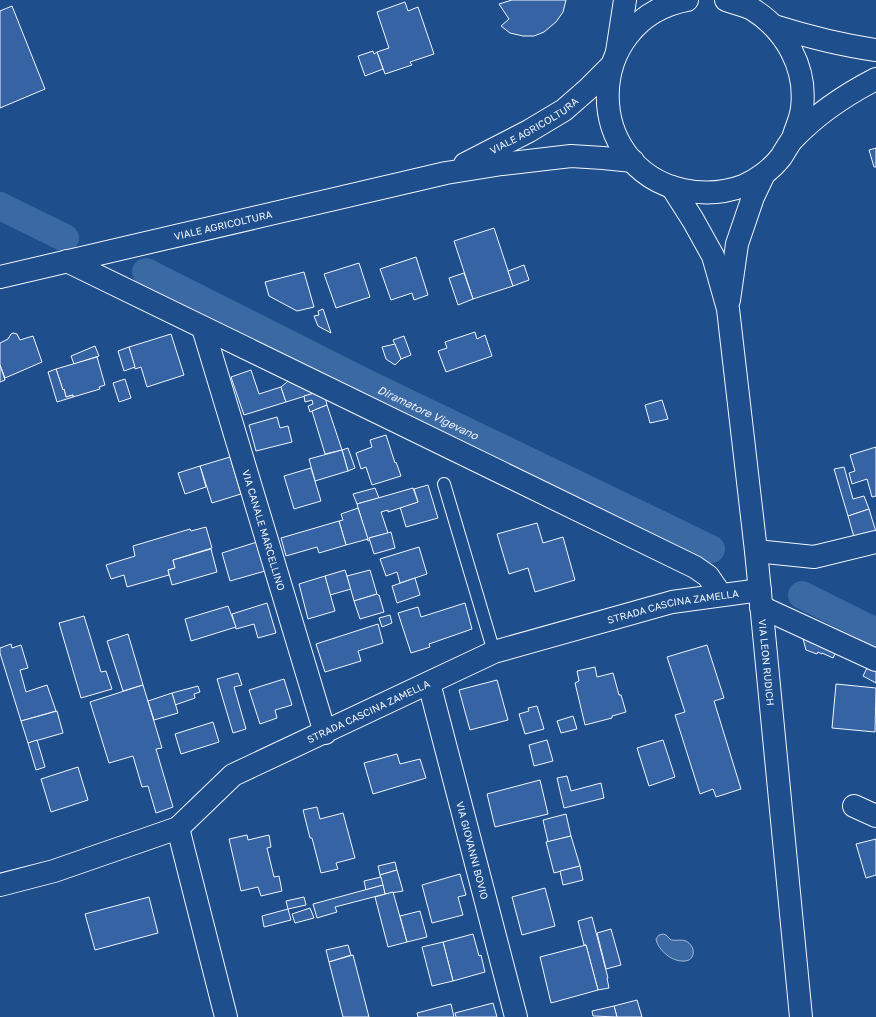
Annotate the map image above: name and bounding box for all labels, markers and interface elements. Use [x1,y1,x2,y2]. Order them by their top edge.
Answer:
street label: VIALE AGRICOLTURA [488,94,581,156]
street label: VIALE AGRICOLTURA [173,208,274,242]
water label: Diramatore Vigevano [376,383,482,443]
street label: VIA CANALE MARCELLINO [240,468,288,592]
street label: STRADA CASCINA ZAMELLA [606,587,740,626]
street label: VIA LEON RUDICH [757,619,777,706]
street label: STRADA CASCINA ZAMELLA [305,677,432,745]
street label: VIA GIOVANNI BOVIO [454,800,491,901]

